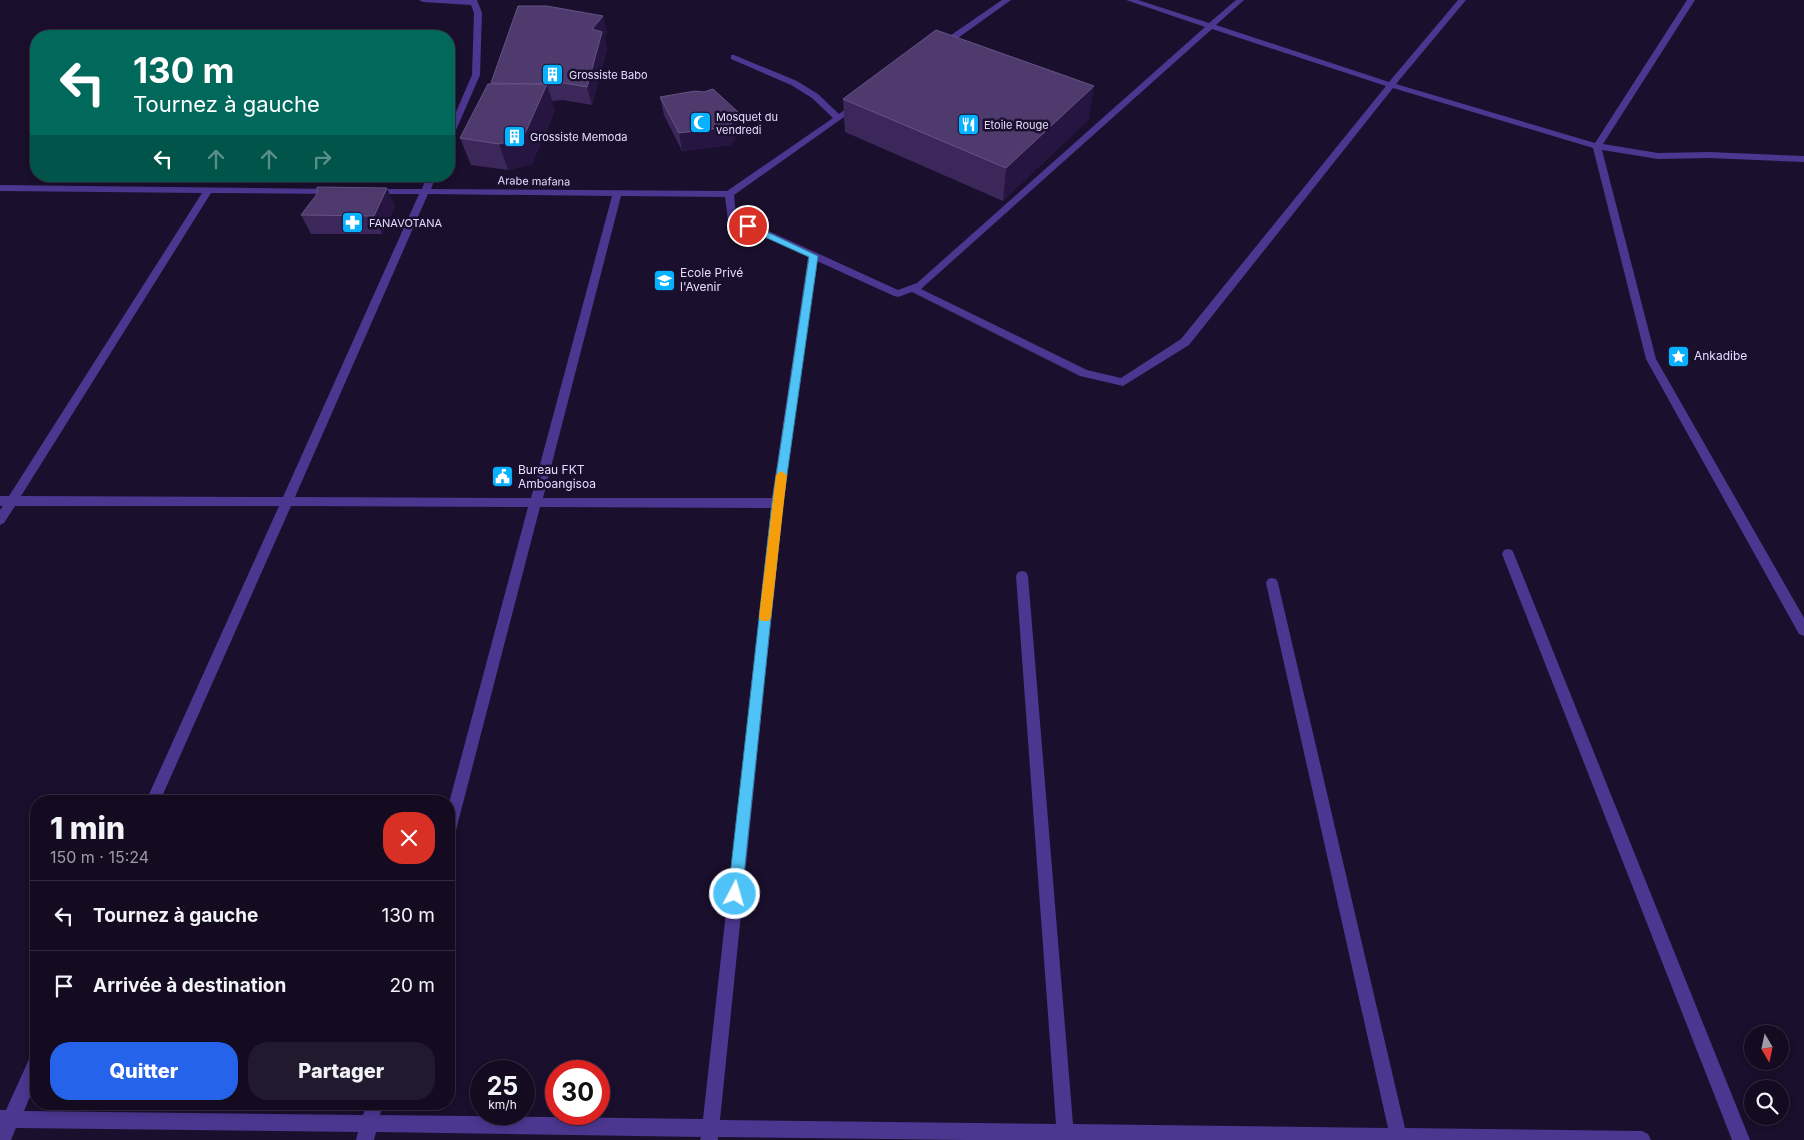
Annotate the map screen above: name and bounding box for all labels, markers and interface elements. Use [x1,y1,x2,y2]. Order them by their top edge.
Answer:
text: 130 m [133,49,235,91]
icon: left [50,50,115,115]
building icon: Grossiste Babo [541,63,565,87]
place label: Grossiste Babo [569,68,648,82]
text: Tournez à gauche [133,91,320,117]
place label: Mosquet du vendredi [716,110,778,137]
mosque icon: Mosquet du vendredi [688,111,712,135]
restaurant icon: Etoile Rouge [956,113,980,137]
place label: Etoile Rouge [984,118,1049,132]
building icon: Grossiste Memoda [502,125,526,149]
place label: Grossiste Memoda [530,130,627,144]
icon: left [149,145,177,173]
icon: ahead [202,145,230,173]
icon: ahead [255,145,283,173]
icon: right [308,145,336,173]
street label: Arabe mafana [498,173,570,189]
pin [727,205,769,247]
pharmacy icon: FANAVOTANA [341,211,365,235]
icon: arrive [734,212,762,240]
place label: FANAVOTANA [369,216,443,230]
place label: Ecole Privé l'Avenir [680,265,743,294]
school or university icon: Ecole Privé l'Avenir [652,268,676,292]
place icon: Ankadibe [1666,344,1690,368]
place label: Ankadibe [1694,348,1747,363]
place label: Bureau FKT Amboangisoa [518,462,596,491]
public building icon: Bureau FKT Amboangisoa [490,465,514,489]
text: 1 min [50,810,125,846]
button: close [383,812,435,864]
text: 150 m · 15:24 [50,847,149,867]
position arrow [708,867,760,919]
icon: left [50,902,78,930]
text: Tournez à gauche [93,904,258,927]
text: 130 m [382,904,435,927]
icon: arrive [50,972,78,1000]
text: Arrivée à destination [93,974,286,997]
text: 20 m [389,974,435,997]
north arrow [1744,1025,1789,1070]
map controls [1744,1025,1789,1125]
button: Quitter [50,1042,238,1100]
button: Partager [248,1042,435,1100]
speed limit sign: 30 [545,1060,610,1125]
text: 25 [487,1071,518,1101]
button: search [1744,1080,1789,1125]
text: km/h [488,1097,517,1112]

